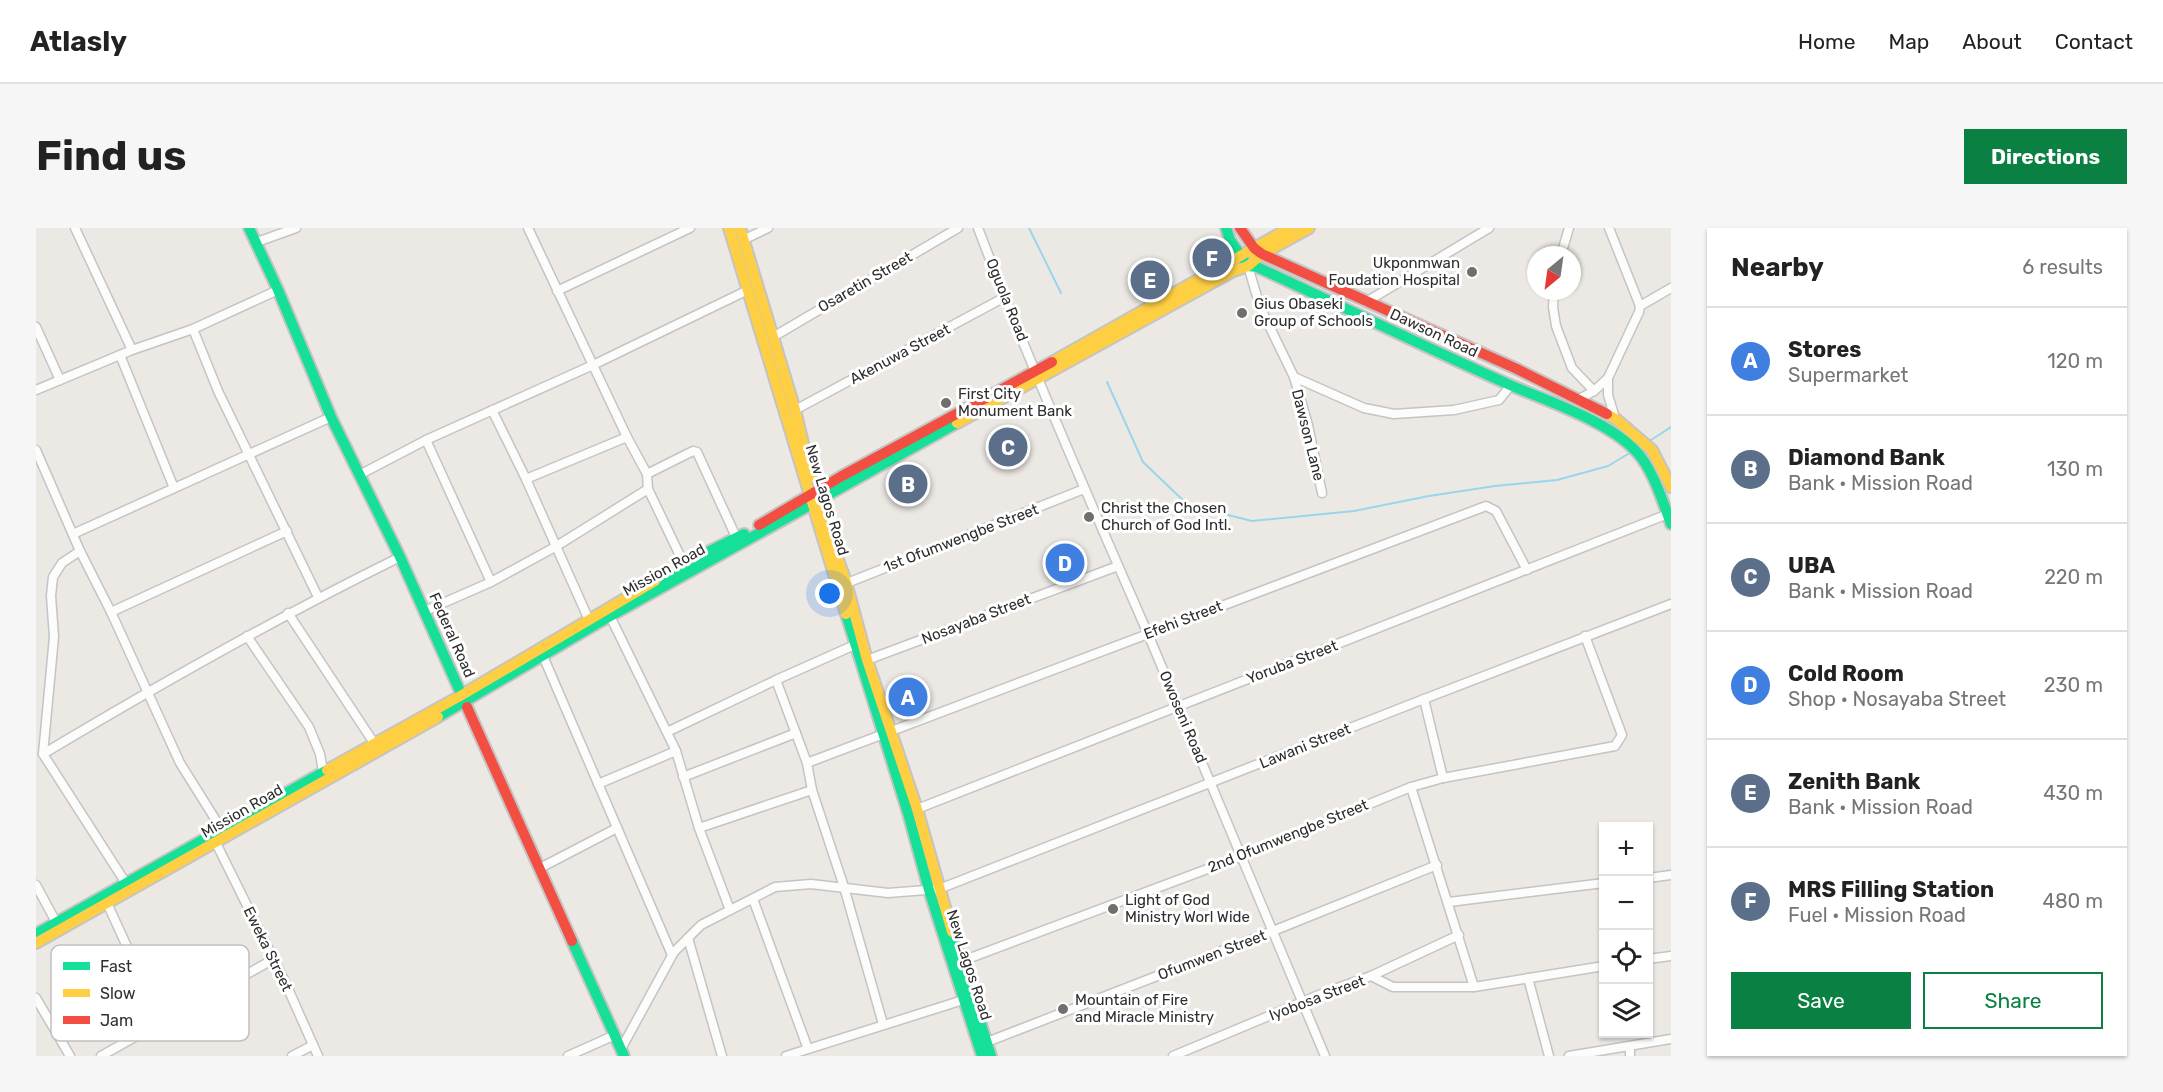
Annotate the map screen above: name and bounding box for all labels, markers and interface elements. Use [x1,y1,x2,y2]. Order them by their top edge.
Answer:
text: Atlasly [30,25,127,58]
text: Home [1798,29,1855,54]
text: Map [1888,29,1929,54]
text: About [1962,29,2022,54]
text: Contact [2055,29,2133,54]
button: Directions [1964,129,2127,184]
text: Find us [36,131,187,181]
pin: F [1192,236,1232,280]
north arrow [1527,246,1581,300]
street label: Osaretin Street [815,248,915,316]
text: Nearby [1731,252,1824,283]
place label: Ukponmwan Foudation Hospital [1328,254,1460,289]
text: 6 results [2022,255,2103,279]
street label: Oguola Road [982,256,1032,344]
pin: E [1130,257,1170,302]
marker: Ukponmwan Foudation Hospital [1465,265,1479,279]
place label: Gius Obaseki Group of Schools [1254,295,1373,330]
street label: Dawson Road [1387,305,1481,361]
marker: Gius Obaseki Group of Schools [1235,306,1249,320]
street label: Akenuwa Street [847,320,953,388]
text: Stores [1788,336,1861,363]
text: A [1743,349,1758,373]
text: 120 m [2047,349,2103,373]
text: Supermarket [1788,363,1908,387]
place label: First City Monument Bank [958,385,1072,420]
street label: Dawson Lane [1288,387,1328,483]
marker: First City Monument Bank [939,396,953,410]
pin: C [988,424,1028,470]
street label: New Lagos Road [802,442,852,558]
text: Diamond Bank [1788,444,1945,471]
text: B [1743,457,1758,481]
text: 130 m [2047,457,2103,481]
pin: B [888,462,928,506]
text: Bank · Mission Road [1788,471,1973,495]
place label: Christ the Chosen Church of God Intl. [1101,499,1231,534]
street label: 1st Ofumwengbe Street [881,500,1041,576]
marker: Christ the Chosen Church of God Intl. [1082,510,1096,524]
street label: Mission Road [620,540,708,600]
pin: D [1046,540,1084,586]
text: UBA [1788,552,1835,579]
text: C [1743,565,1758,589]
text: 220 m [2044,565,2103,589]
your location [815,579,844,608]
text: Bank · Mission Road [1788,579,1973,603]
street label: Federal Road [425,590,479,680]
street label: Nosayaba Street [919,590,1033,648]
street label: Efehi Street [1141,597,1225,643]
street label: Yoruba Street [1244,636,1340,688]
text: Cold Room [1788,660,1904,687]
street label: Owoseni Road [1155,668,1211,766]
text: D [1743,673,1758,697]
text: 230 m [2044,673,2103,697]
pin: A [888,674,928,720]
text: Shop · Nosayaba Street [1788,687,2006,711]
street label: Lawani Street [1257,720,1353,772]
text: Zenith Bank [1788,768,1920,795]
street label: Mission Road [198,780,286,842]
text: E [1744,781,1757,805]
text: 430 m [2043,781,2103,805]
text: Bank · Mission Road [1788,795,1973,819]
street label: 2nd Ofumwengbe Street [1205,796,1371,876]
map controls [1599,822,1653,1038]
button: + [1599,822,1653,876]
button: − [1599,876,1653,930]
text: MRS Filling Station [1788,876,1994,903]
text: F [1744,889,1757,913]
text: 480 m [2042,889,2103,913]
place label: Light of God Ministry Worl Wide [1125,891,1250,926]
marker: Light of God Ministry Worl Wide [1106,902,1120,916]
text: Fuel · Mission Road [1788,903,1966,927]
street label: Eweka Street [240,904,296,994]
street label: New Lagos Road [943,907,995,1023]
street label: Ofumwen Street [1155,926,1269,984]
button: locate [1599,930,1653,984]
legend [51,945,249,1041]
text: Fast [100,957,132,976]
street label: Iyobosa Street [1267,971,1368,1025]
button: Save [1731,972,1911,1029]
button: Share [1923,972,2103,1029]
text: Slow [100,984,136,1003]
button: layers [1599,984,1653,1038]
place label: Mountain of Fire and Miracle Ministry [1075,991,1214,1026]
marker: Mountain of Fire and Miracle Ministry [1056,1002,1070,1016]
text: Jam [100,1011,133,1030]

